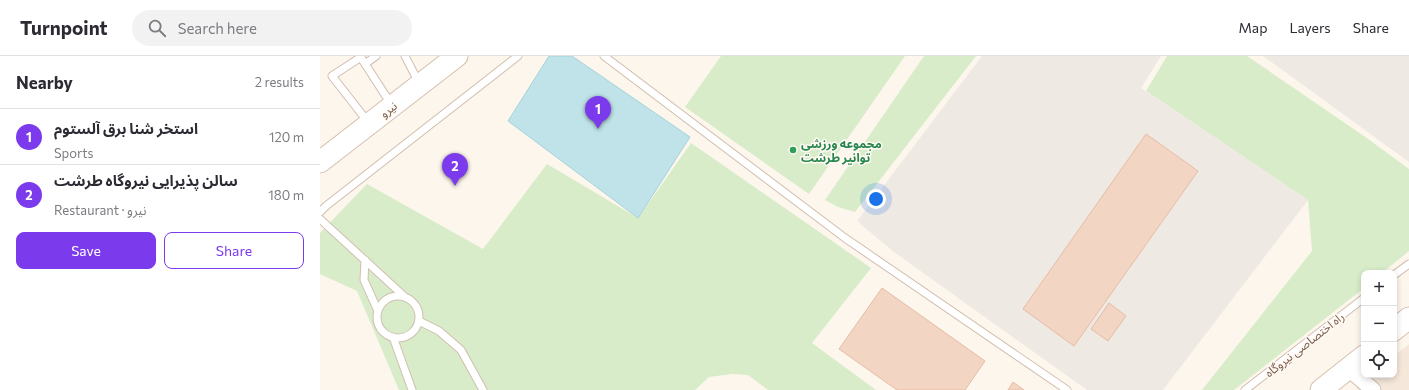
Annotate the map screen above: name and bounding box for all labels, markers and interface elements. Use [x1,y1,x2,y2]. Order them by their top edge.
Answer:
search box [132,10,412,46]
text: Turnpoint [20,16,108,39]
icon: search [146,17,168,39]
text: Search here [178,19,257,37]
text: Map [1239,19,1267,36]
text: Layers [1289,19,1331,36]
text: Share [1353,19,1389,36]
text: Nearby [16,72,73,93]
text: 2 results [255,74,304,90]
pin: 1 [585,96,611,129]
street label: نیرو [377,98,400,121]
text: استخر شنا برق آلستوم [54,119,198,137]
text: 1 [26,129,32,145]
text: 120 m [269,129,304,145]
place label: مجموعه ورزشی توانیر طرشت [801,136,882,165]
text: Sports [54,145,94,161]
marker: مجموعه ورزشی توانیر طرشت [788,145,798,155]
pin: 2 [442,153,468,186]
text: سالن پذیرایی نیروگاه طرشت [54,171,238,189]
text: 2 [25,187,33,203]
text: 180 m [268,187,304,203]
your location [866,189,886,209]
text: Restaurant · نیرو [54,202,146,218]
button: Save [16,232,156,269]
button: Share [164,232,304,269]
map controls [1361,270,1397,378]
button: + [1361,270,1397,306]
button: − [1361,306,1397,342]
street label: راه اختصاصی نیروگاه [1262,309,1347,380]
button: locate [1361,342,1397,378]

